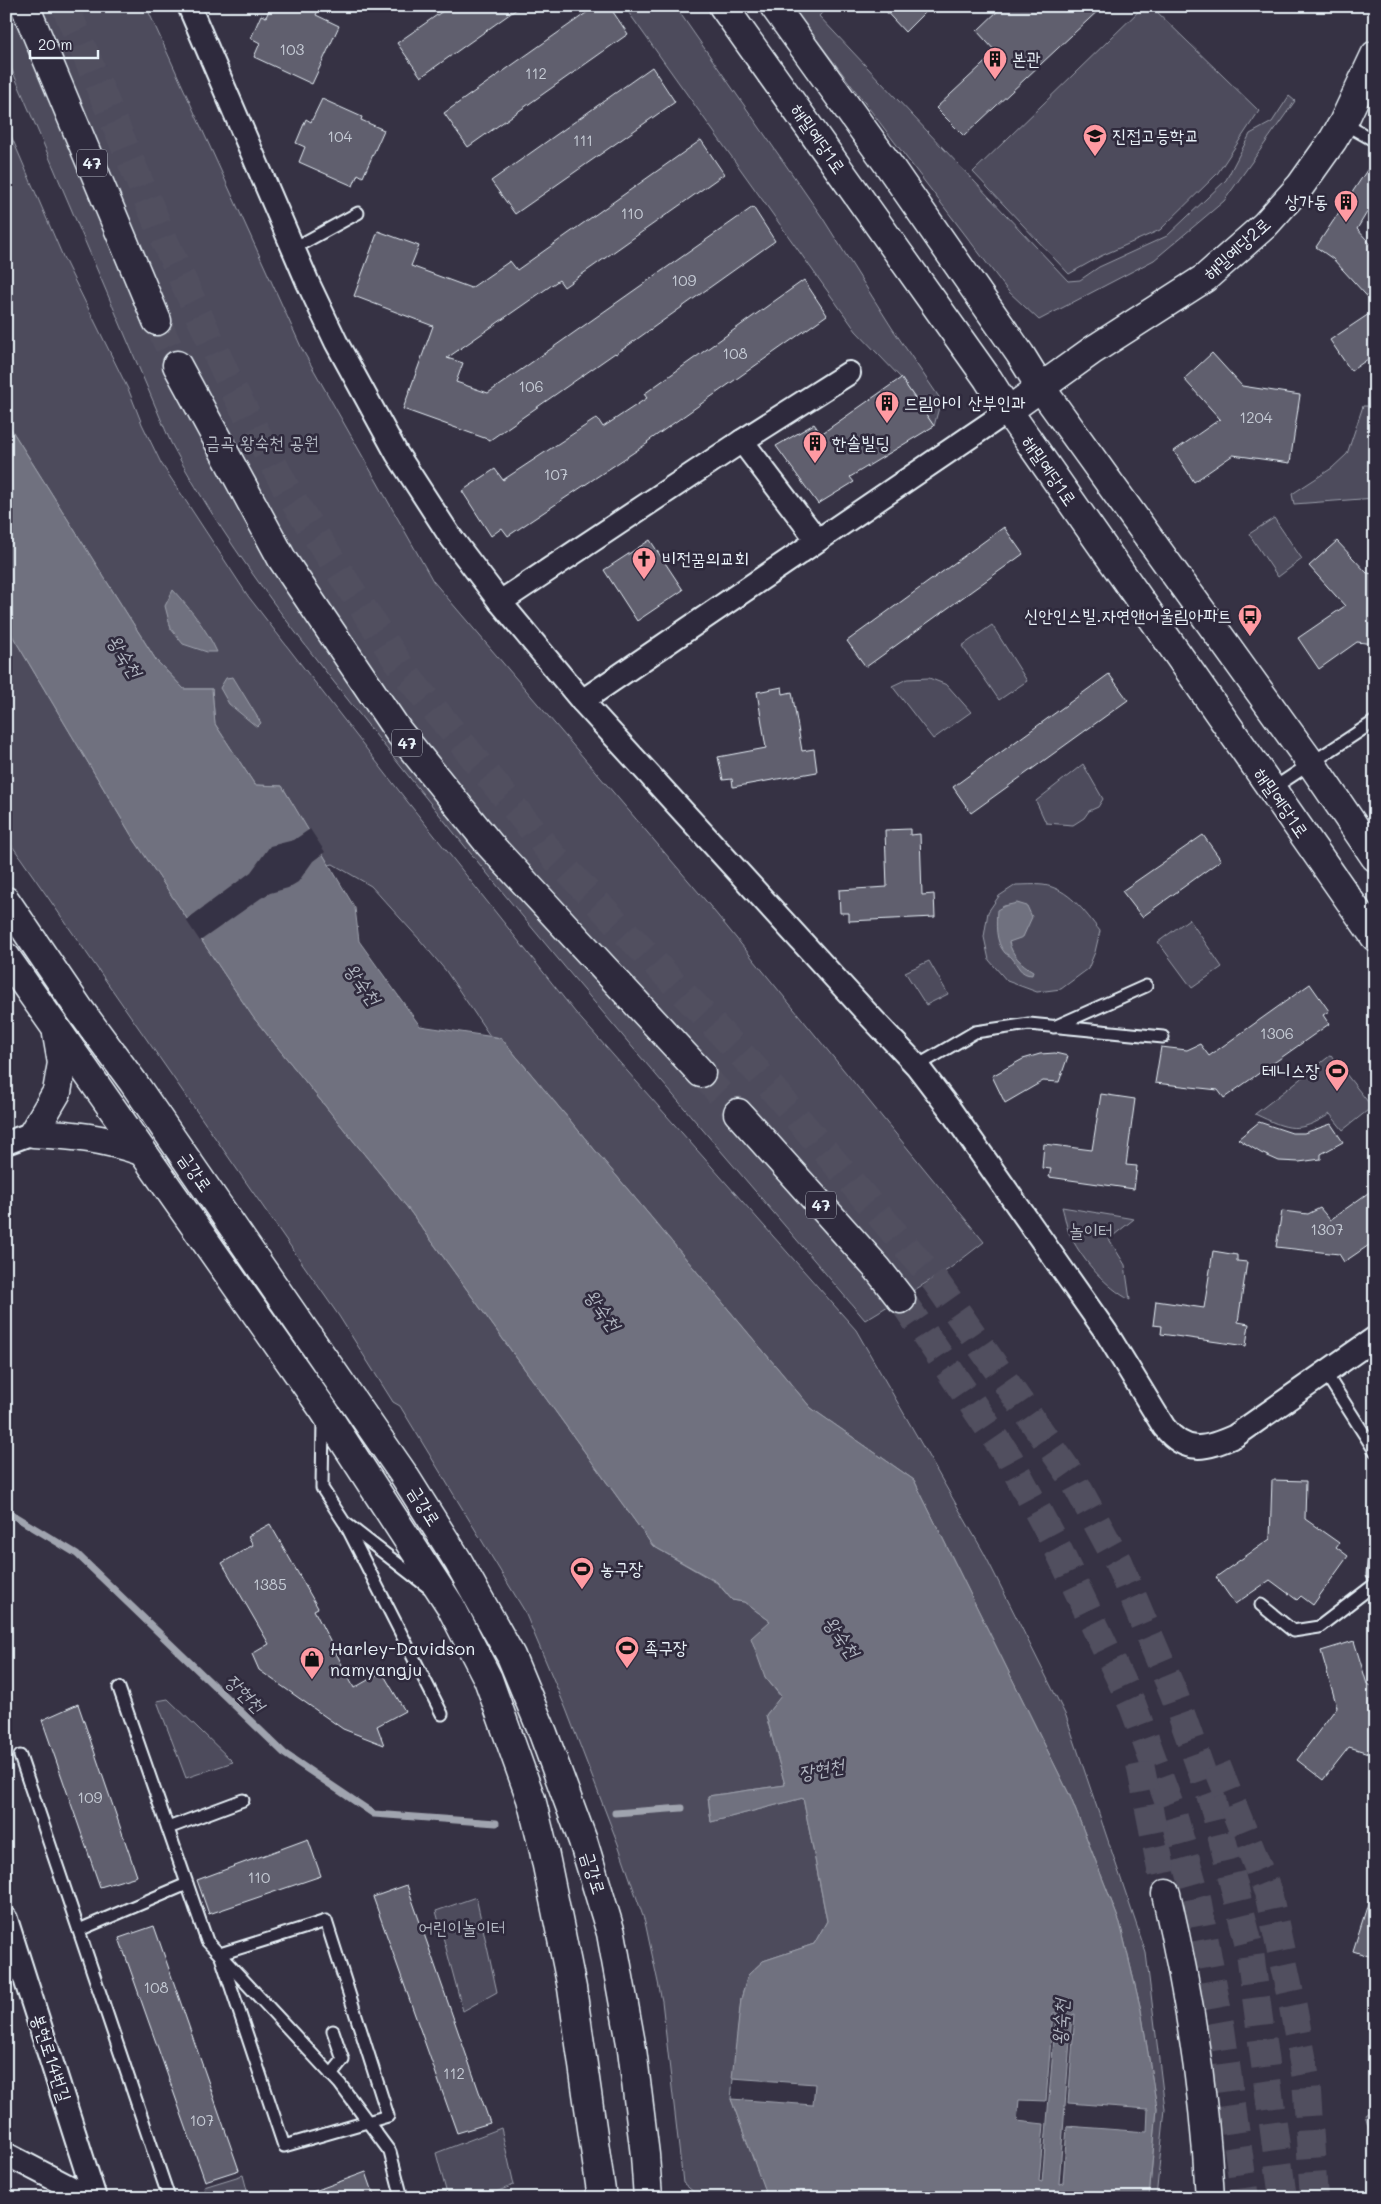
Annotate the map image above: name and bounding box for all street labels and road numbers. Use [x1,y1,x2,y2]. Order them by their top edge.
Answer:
street label: 해밀예당1로 [786,99,852,178]
road number: 47 [77,150,107,177]
street label: 해밀예당2로 [1198,212,1275,285]
street label: 해밀예당1로 [1017,431,1083,510]
road number: 47 [392,730,422,756]
street label: 해밀예당1로 [1249,763,1315,842]
street label: 금강로 [174,1147,218,1196]
road number: 47 [806,1192,836,1218]
street label: 금강로 [403,1481,447,1530]
street label: 금강로 [576,1848,612,1897]
street label: 봉현로14번길 [26,2011,78,2105]

